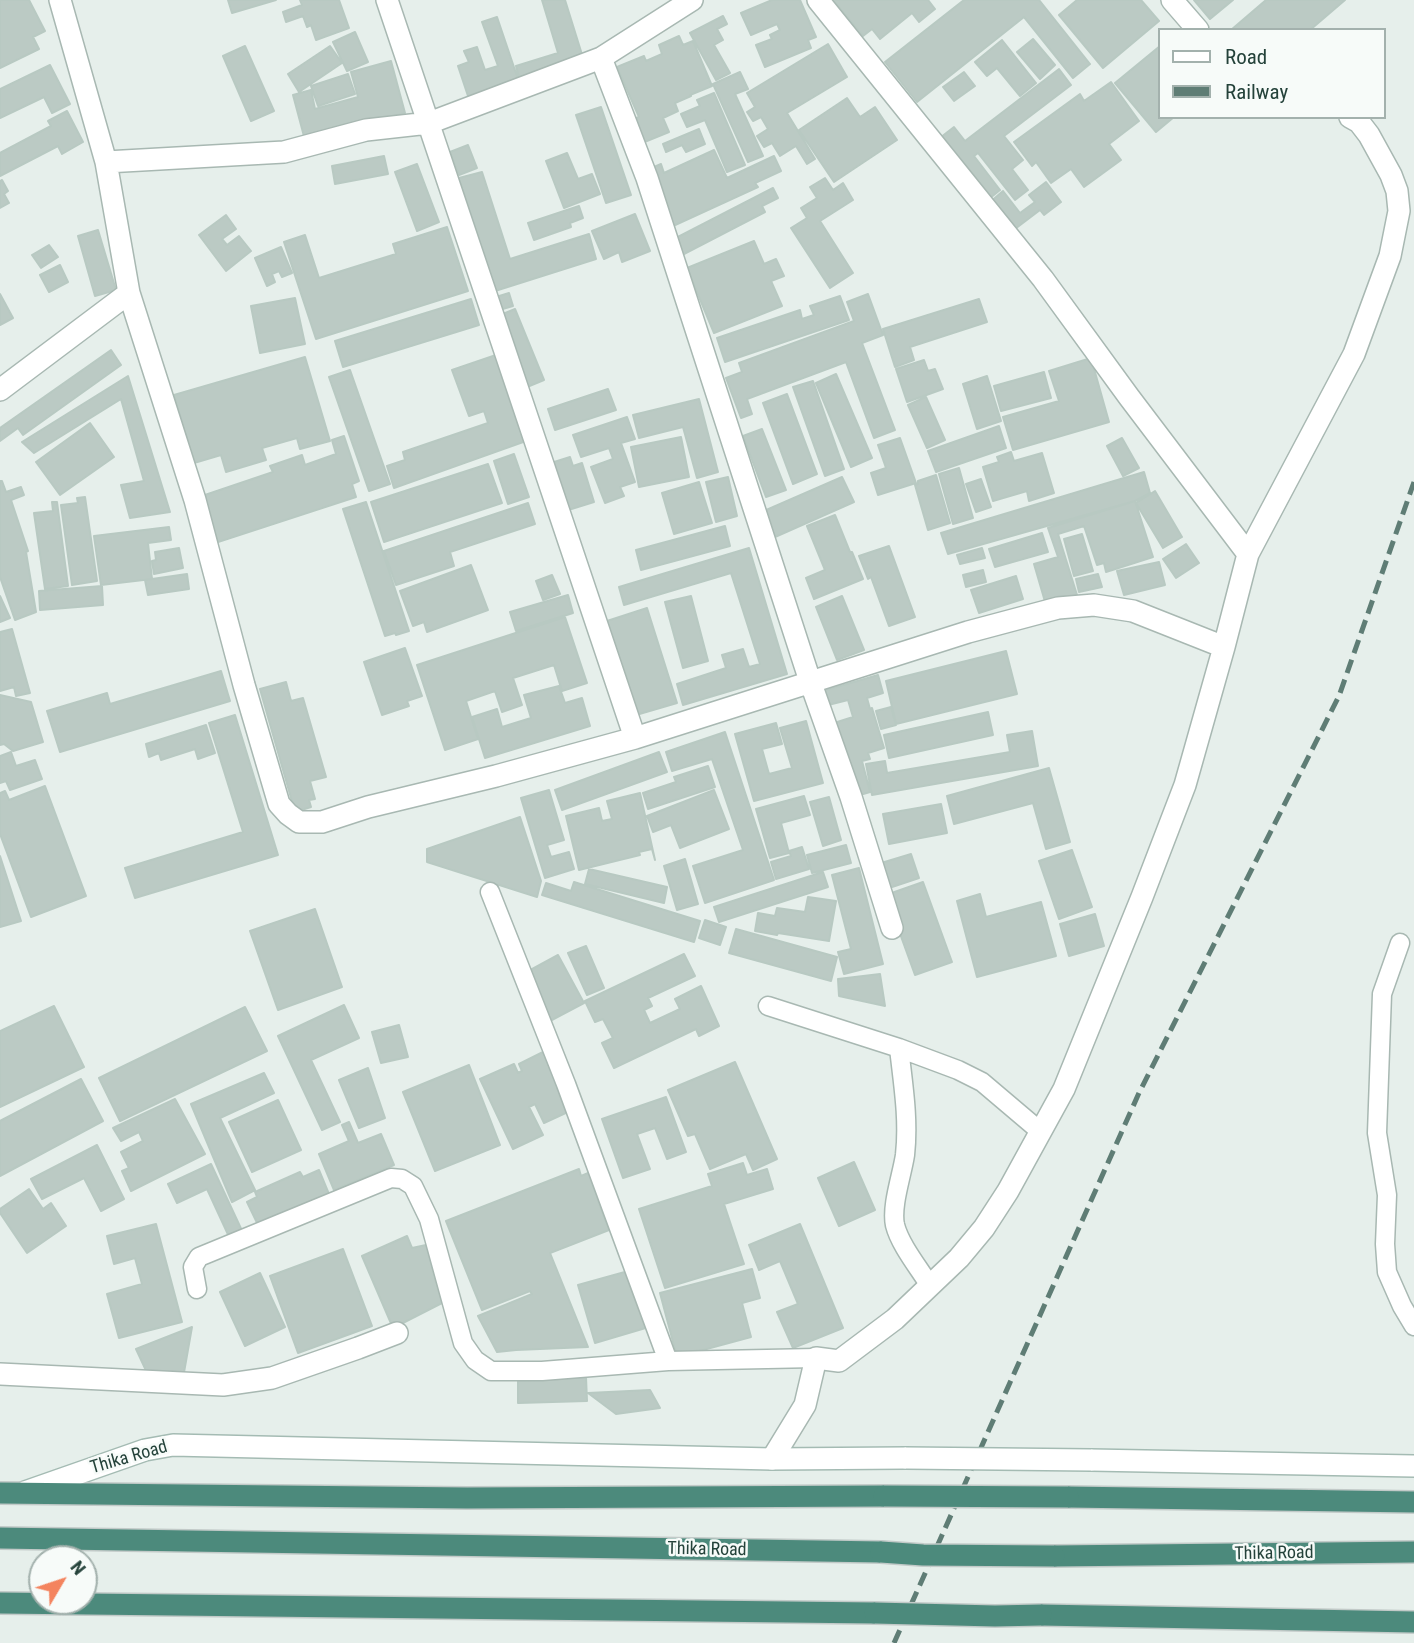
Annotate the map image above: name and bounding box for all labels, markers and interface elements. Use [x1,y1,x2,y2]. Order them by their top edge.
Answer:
legend [1158,28,1386,119]
text: Road [1225,45,1267,69]
text: Railway [1225,80,1288,104]
street label: Thika Road [88,1437,170,1479]
street label: Thika Road [667,1539,747,1561]
street label: Thika Road [1234,1543,1314,1565]
north arrow [28,1545,98,1615]
text: N [66,1556,91,1579]

